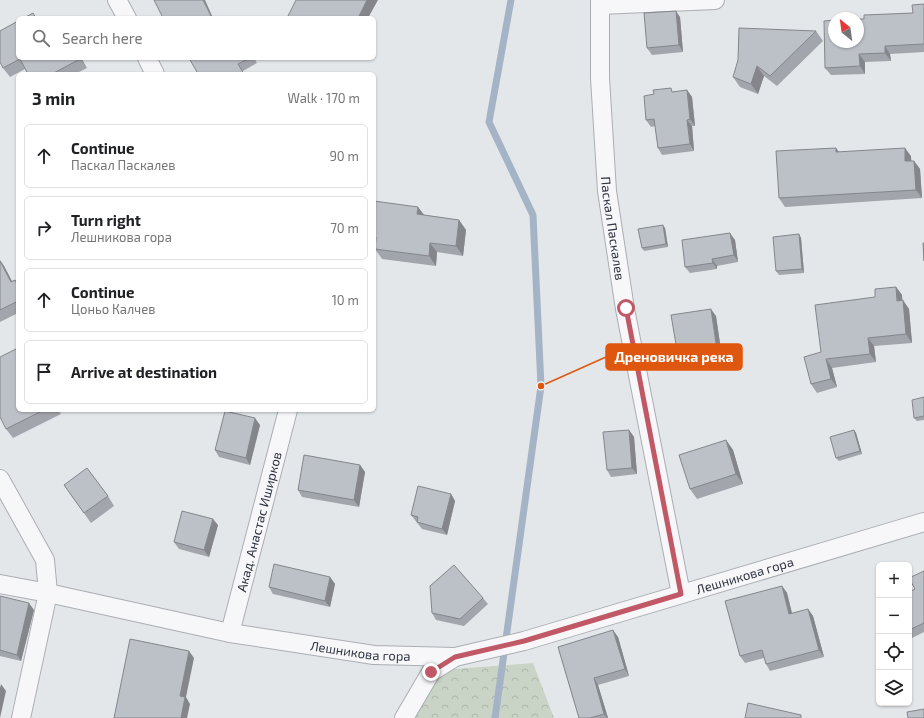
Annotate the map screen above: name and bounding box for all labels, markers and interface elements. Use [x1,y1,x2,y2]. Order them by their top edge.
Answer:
north arrow [828,12,864,48]
search box [16,16,376,60]
icon: search [30,27,52,49]
text: Search here [62,29,143,47]
text: 3 min [32,88,75,108]
text: Walk · 170 m [288,90,360,106]
text: Continue [71,139,134,157]
icon: ahead [33,145,55,167]
text: 90 m [329,148,359,164]
text: Паскал Паскалев [71,157,176,173]
street label: Паскал Паскалев [598,176,628,281]
text: Turn right [71,211,141,229]
icon: right [33,217,55,239]
text: 70 m [330,220,359,236]
text: Лешникова гора [71,229,172,245]
text: Continue [71,283,134,301]
icon: ahead [33,289,55,311]
text: 10 m [332,292,359,308]
route start [617,299,635,317]
text: Цоньо Калчев [71,301,155,317]
callout: Дреновичка река [606,344,742,370]
text: Дреновичка река [614,348,734,365]
icon: arrive [33,361,55,383]
text: Arrive at destination [71,363,217,381]
street label: Акад. Анастас Иширков [233,450,285,593]
street label: Лешникова гора [694,553,795,597]
map controls [876,562,912,706]
button: + [876,562,912,598]
button: − [876,598,912,634]
button: locate [876,634,912,670]
street label: Лешникова гора [309,637,411,664]
route end [422,663,440,681]
button: layers [876,670,912,706]

